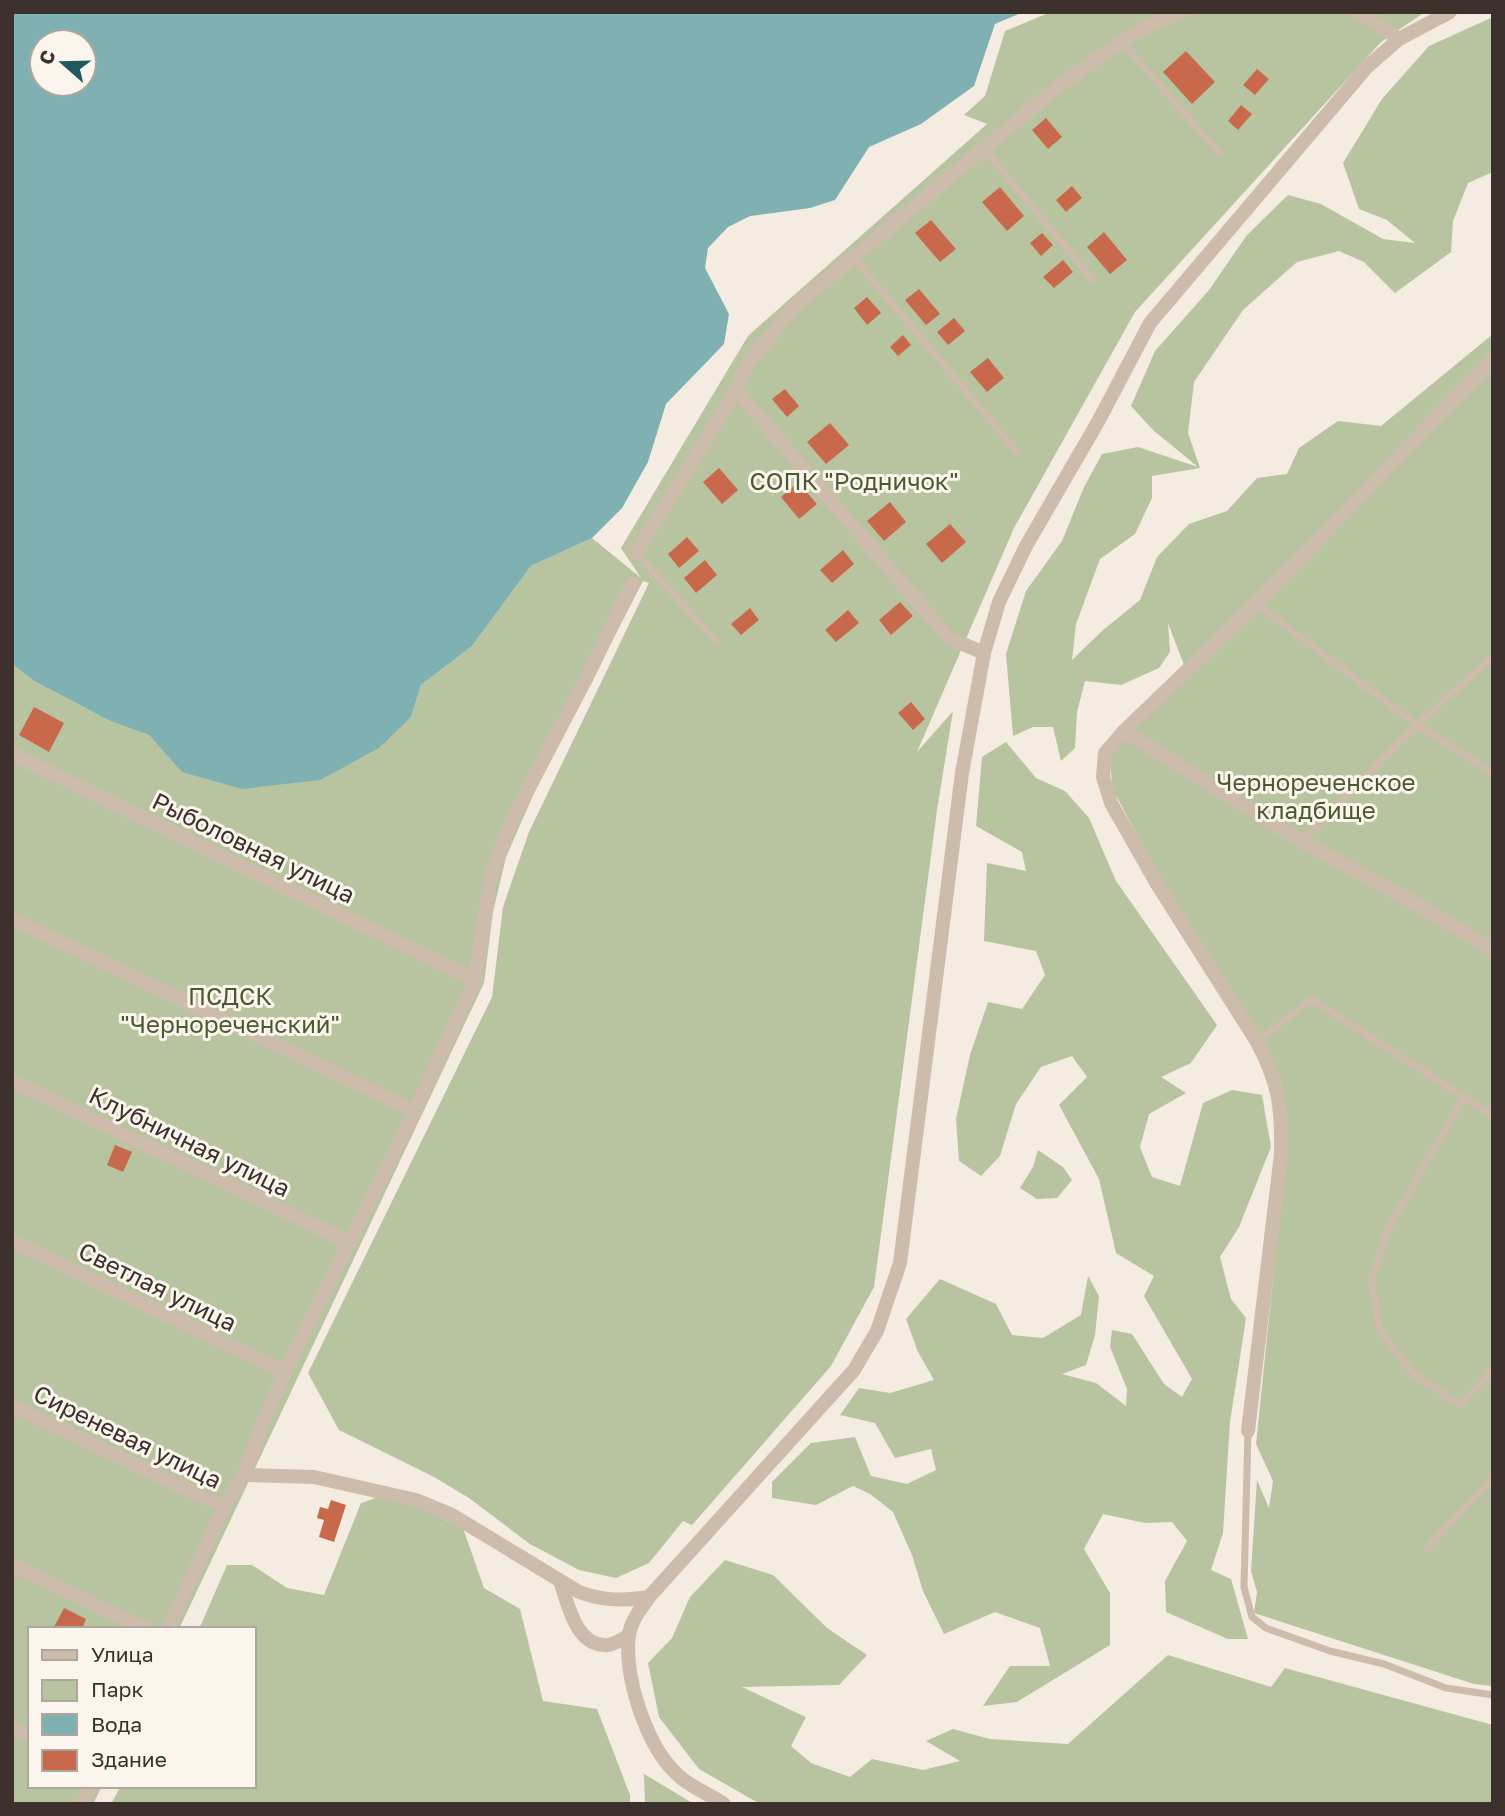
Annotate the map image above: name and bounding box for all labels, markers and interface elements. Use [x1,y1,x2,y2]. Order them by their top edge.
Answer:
north arrow [28,28,98,98]
text: С [33,47,60,67]
park label: СОПК "Родничок" [749,466,959,495]
park label: Чернореченское кладбище [1216,767,1416,824]
street label: Рыболовная улица [148,785,360,909]
park label: ПСДСК "Чернореченский" [120,981,340,1038]
street label: Клубничная улица [85,1080,295,1202]
street label: Светлая улица [74,1235,242,1337]
street label: Сиреневая улица [29,1378,227,1494]
legend [28,1627,256,1788]
text: Улица [91,1641,154,1667]
text: Парк [91,1676,144,1702]
text: Вода [91,1711,142,1737]
text: Здание [91,1746,167,1772]

